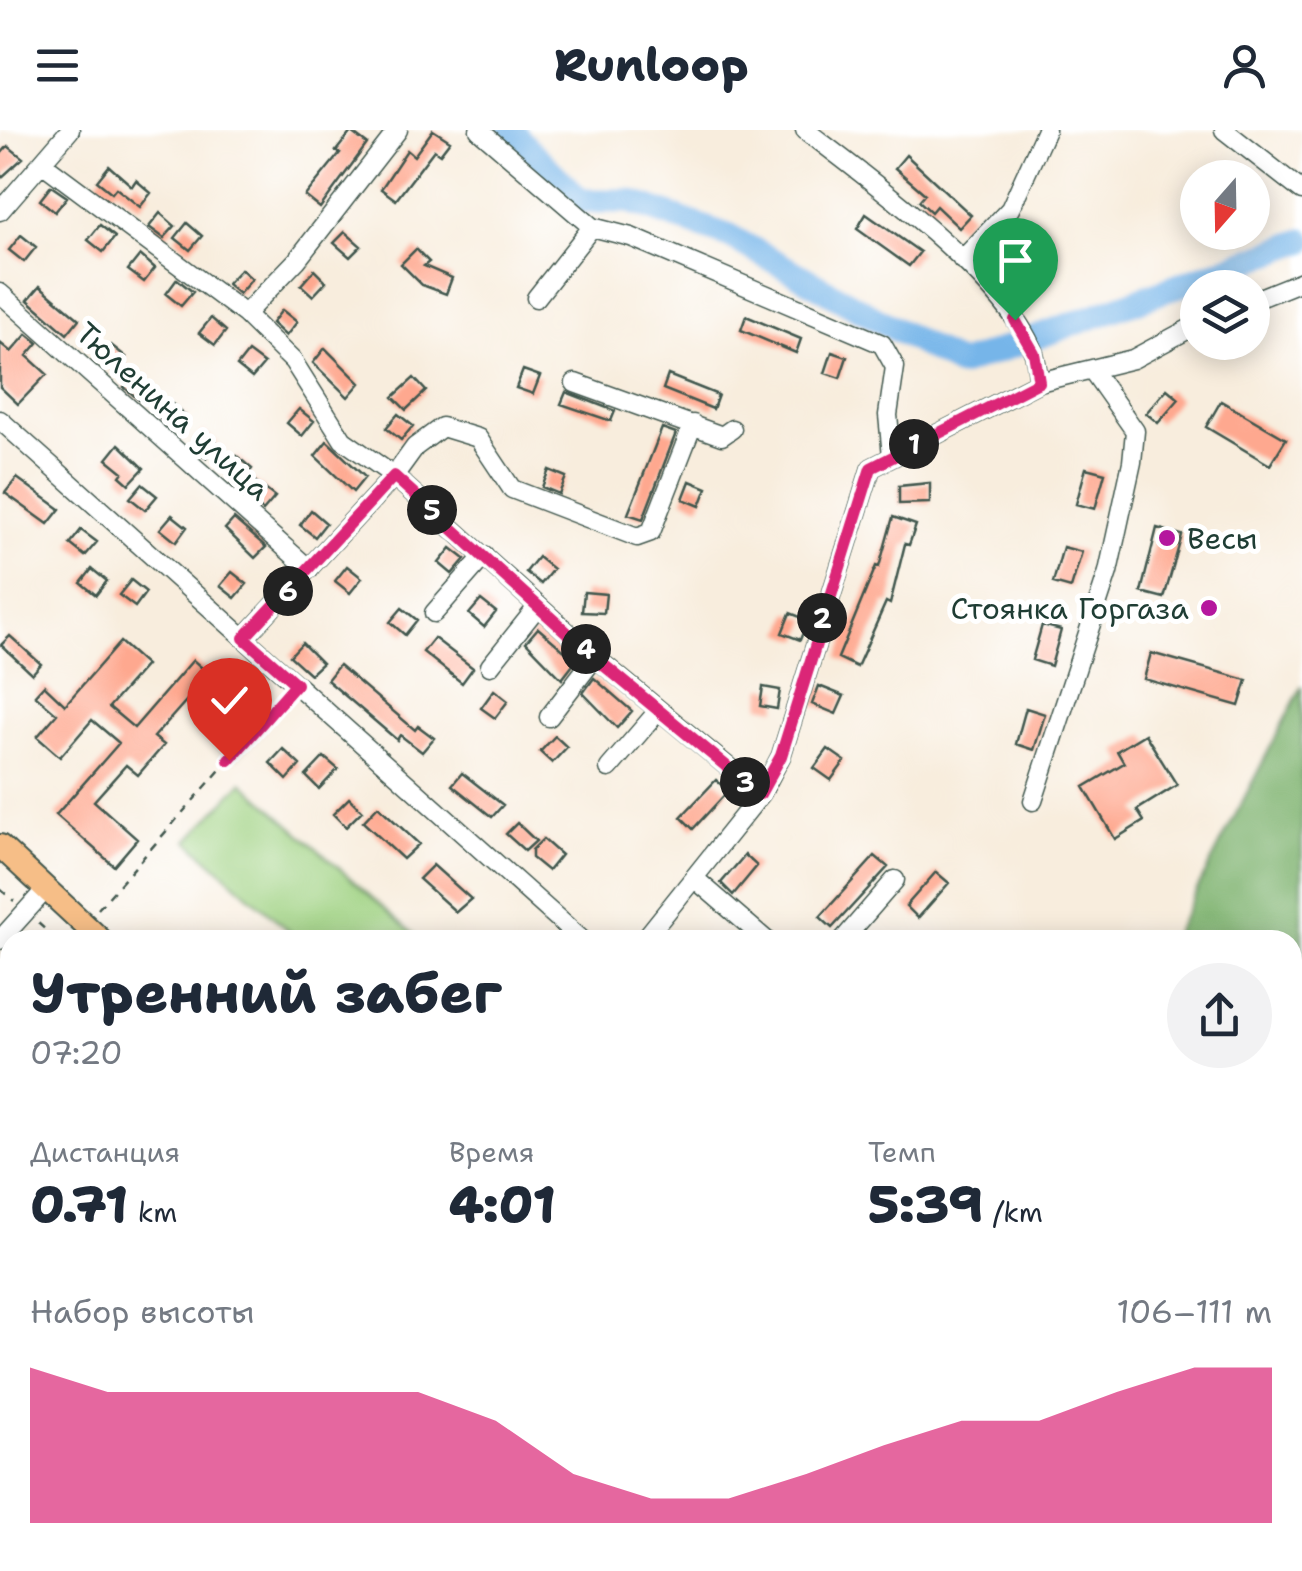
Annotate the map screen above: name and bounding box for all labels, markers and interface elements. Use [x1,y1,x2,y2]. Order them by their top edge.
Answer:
text: Runloop [554,35,748,95]
icon: menu [30,38,85,93]
icon: person [1217,38,1272,93]
north arrow [1180,160,1270,250]
map controls [1180,160,1270,360]
pin [973,218,1058,321]
icon: arrive [988,233,1043,288]
button: layers [1180,270,1270,360]
street label: Тюленина улица [67,313,279,510]
pin: 1 [889,419,939,469]
text: 1 [908,425,920,463]
pin: 5 [407,485,457,535]
text: 5 [423,491,441,529]
place label: Весы [1187,518,1258,559]
marker: Весы [1156,527,1178,549]
pin: 6 [263,566,313,616]
text: 6 [278,572,298,610]
place label: Стоянка Горгаза [950,588,1189,629]
pin: 2 [797,593,847,643]
marker: Стоянка Горгаза [1198,597,1220,619]
text: 2 [812,599,832,637]
pin: 4 [561,624,611,674]
text: 4 [576,630,596,668]
pin [187,658,272,761]
icon: check [202,673,257,728]
pin: 3 [720,757,770,807]
text: 3 [735,763,755,801]
text: Утренний забег [30,956,502,1030]
button: share [1167,963,1272,1068]
text: 07:20 [30,1031,123,1074]
text: Дистанция [30,1133,180,1171]
text: Время [449,1133,534,1171]
text: Темп [868,1133,936,1171]
text: 0.71 [30,1171,128,1238]
text: 4:01 [449,1171,556,1238]
text: 5:39 [868,1171,983,1238]
text: km [128,1193,177,1231]
text: /km [983,1193,1043,1231]
text: Набор высоты [30,1290,255,1333]
text: 106–111 m [1116,1290,1272,1333]

